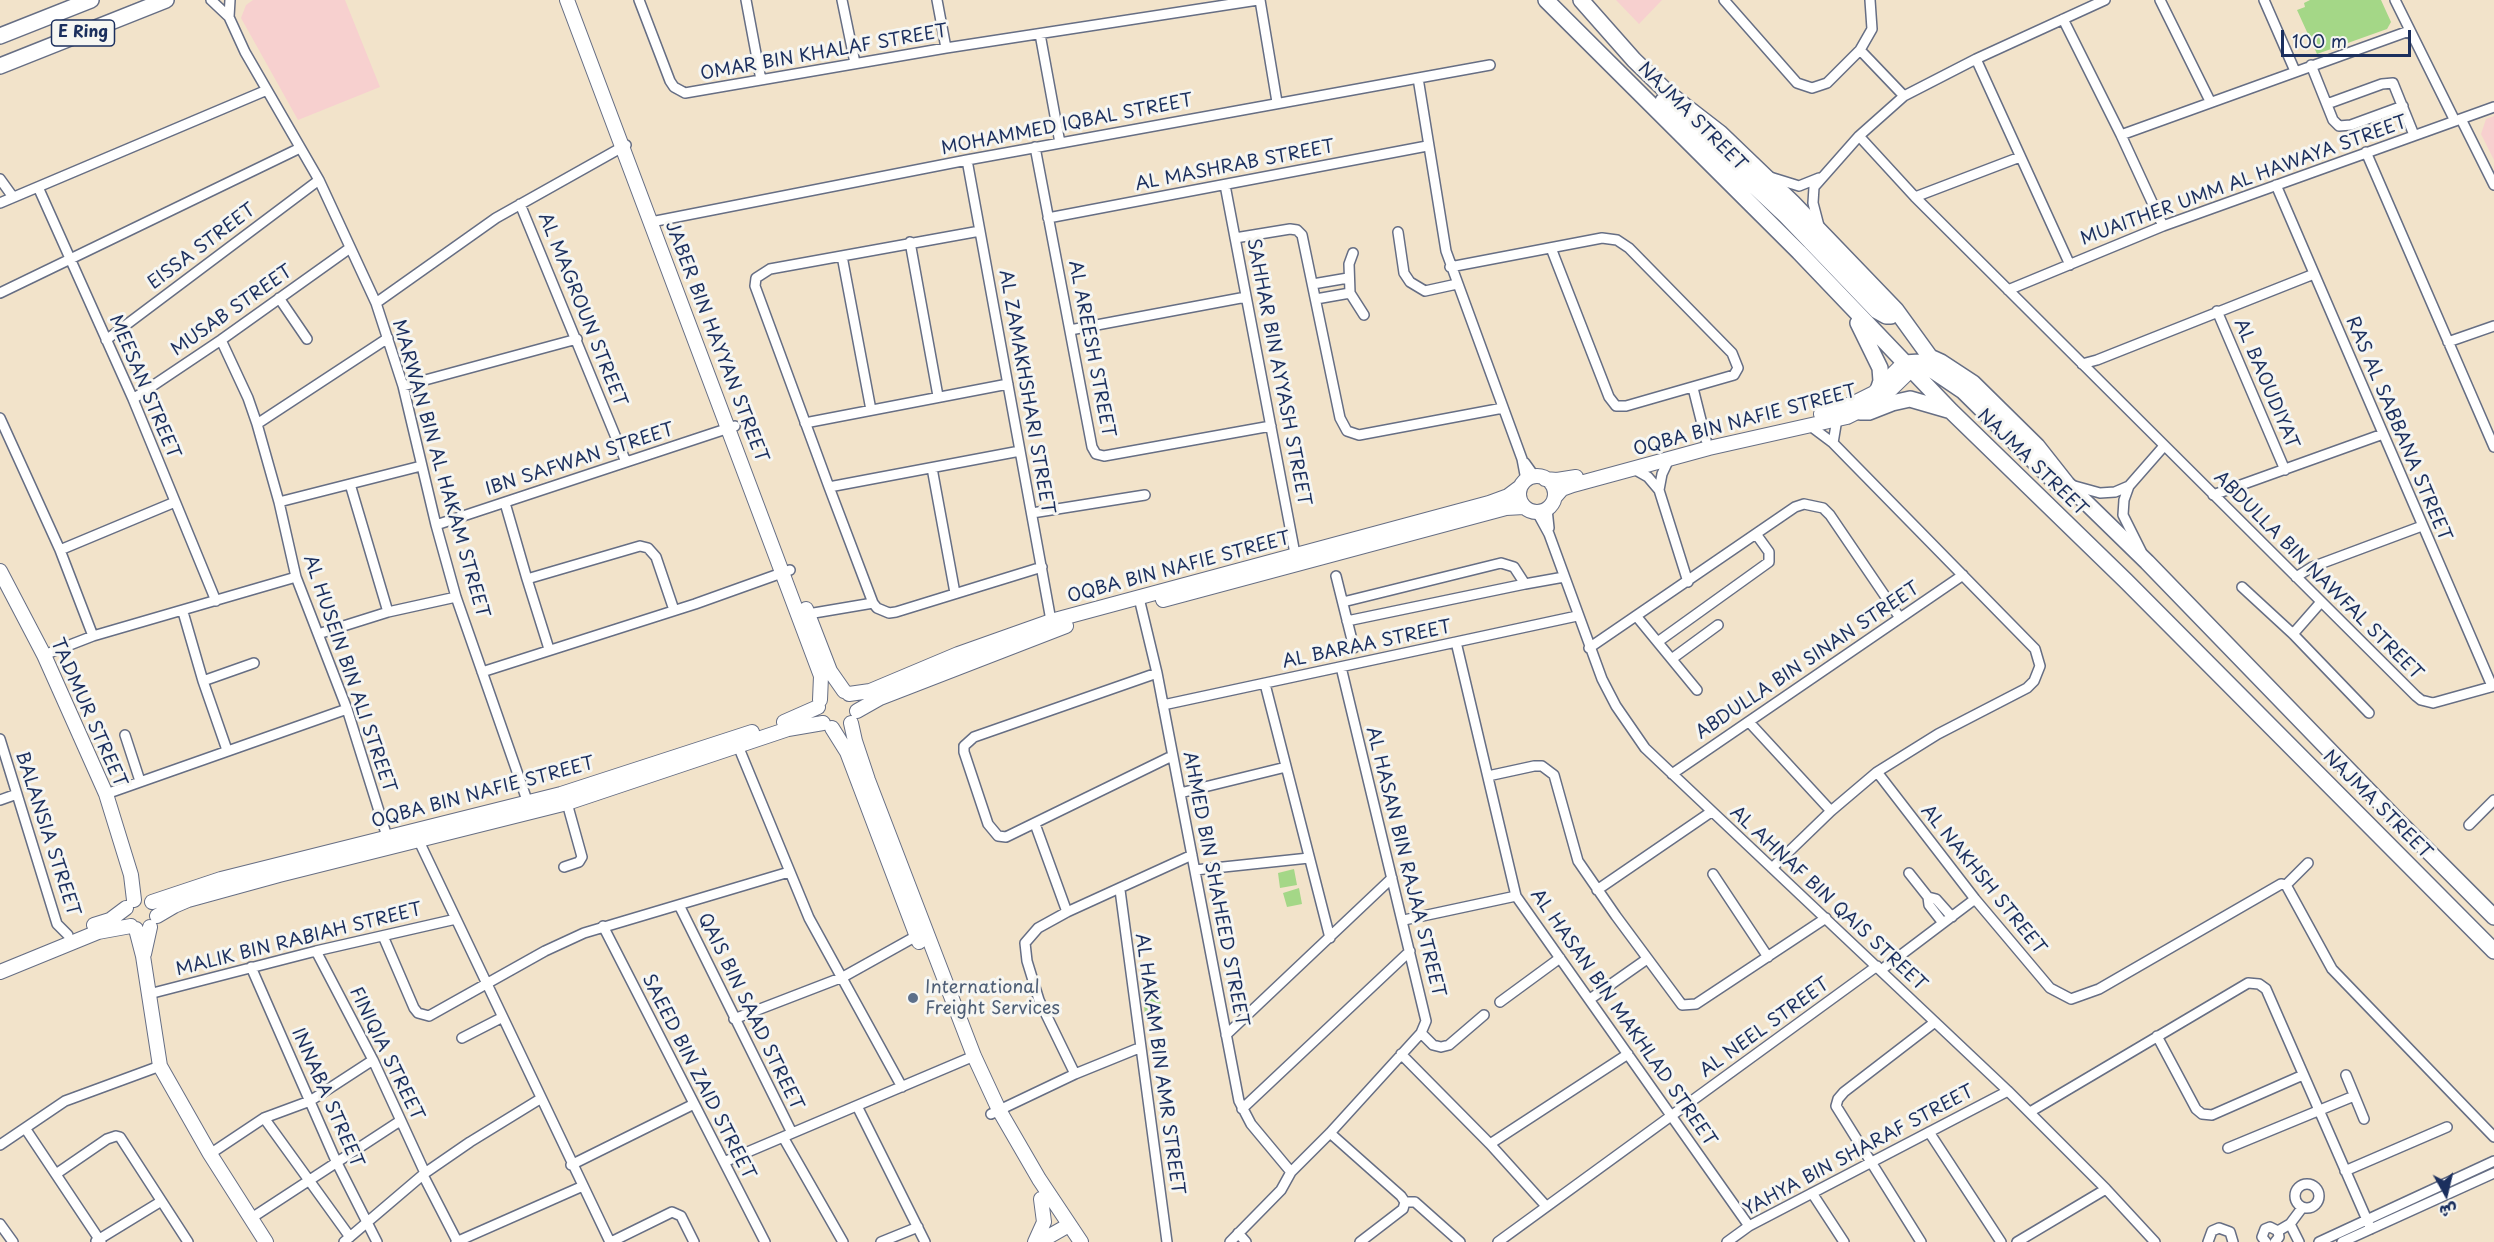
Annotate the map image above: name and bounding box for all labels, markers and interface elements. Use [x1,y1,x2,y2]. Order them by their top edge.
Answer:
scale bar [2284,18,2414,56]
road number: E Ring [52,20,115,46]
street label: OMAR BIN KHALAF STREET [699,21,949,85]
text: 100 m [2292,27,2347,54]
street label: NAJMA STREET [1633,58,1751,176]
street label: MOHAMMED IQBAL STREET [939,90,1195,160]
street label: MUAITHER UMM AL HAWAYA STREET [2078,112,2410,250]
street label: AL MASHRAB STREET [1134,136,1336,196]
street label: EISSA STREET [144,200,260,294]
street label: AL MAGROUN STREET [533,210,631,410]
street label: JABER BIN HAYYAN STREET [660,218,772,466]
street label: SAHHAR BIN AYYASH STREET [1241,236,1315,508]
street label: AL AREESH STREET [1063,259,1119,439]
street label: MUSAB STREET [167,261,297,361]
street label: AL ZAMAKHSHARI STREET [994,268,1058,516]
street label: MEESAN STREET [104,312,184,462]
street label: RAS AL SABBANA STREET [2341,313,2455,545]
street label: AL BAOUDIYAT [2229,316,2303,452]
street label: MARWAN BIN AL HAKAM STREET [387,317,493,621]
street label: OQBA BIN NAFIE STREET [1631,381,1859,461]
street label: NAJMA STREET [1972,405,2092,521]
street label: IBN SAFWAN STREET [483,419,677,501]
street label: ABDULLA BIN NAWFAL STREET [2209,467,2427,685]
street label: OQBA BIN NAFIE STREET [1065,528,1293,608]
street label: AL HUSEIN BIN ALI STREET [298,552,400,796]
street label: ABDULLA BIN SINAN STREET [1692,578,1924,744]
street label: AL BARAA STREET [1281,617,1453,673]
street label: TADMUR STREET [45,635,131,791]
street label: AL HASAN BIN RAJAA STREET [1361,725,1449,999]
street label: NAJMA STREET [2318,746,2436,864]
street label: BALANSIA STREET [10,749,84,919]
street label: AHMED BIN SHAHEED STREET [1178,750,1252,1028]
street label: OQBA BIN NAFIE STREET [369,753,597,833]
street label: AL NAKHSH STREET [1916,801,2050,959]
street label: AL AHNAF BIN QAIS STREET [1725,802,1931,996]
street label: AL HASAN BIN MAKHLAD STREET [1525,885,1721,1151]
street label: MALIK BIN RABIAH STREET [174,899,424,981]
street label: QAIS BIN SAAD STREET [693,910,807,1114]
street label: AL HAKAM BIN AMR STREET [1130,932,1188,1196]
street label: SAEED BIN ZAID STREET [637,971,759,1183]
street label: AL NEEL STREET [1696,974,1834,1082]
place label: International Freight Services [925,977,1060,1020]
street label: FINIQIA STREET [344,984,428,1124]
marker: International Freight Services [906,991,920,1005]
street label: INNABA STREET [287,1025,367,1171]
street label: YAHYA BIN SHARAF STREET [1740,1081,1978,1221]
north arrow [2416,1164,2476,1224]
text: ش [2438,1199,2459,1225]

